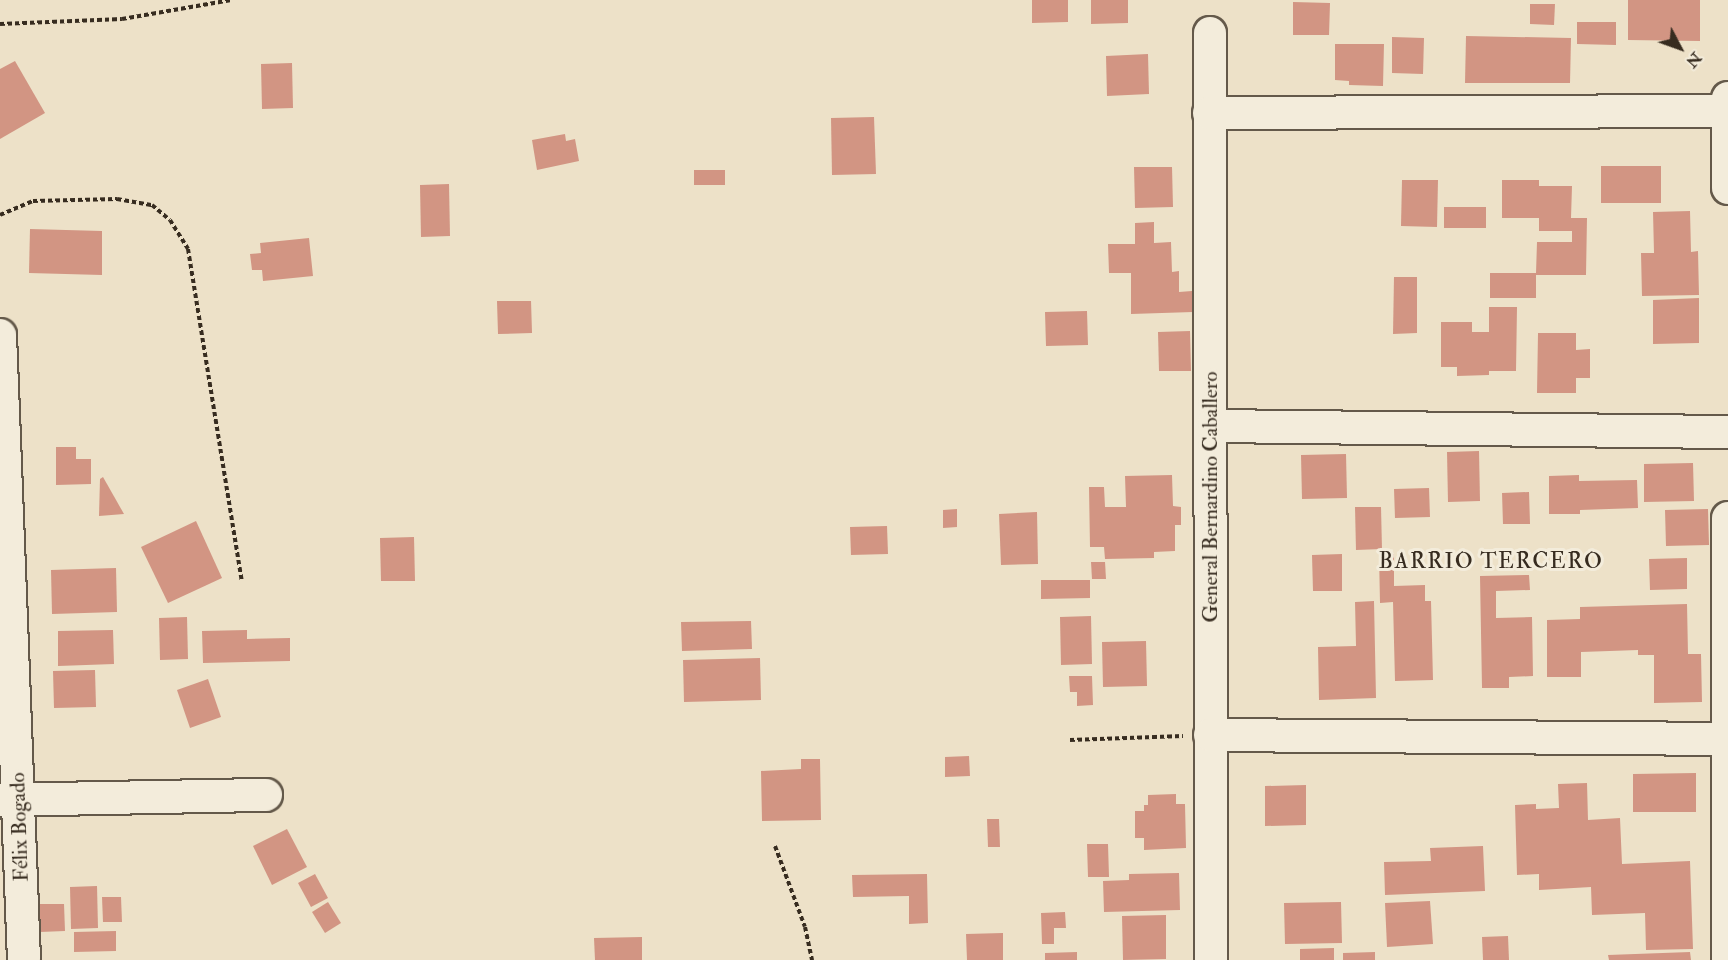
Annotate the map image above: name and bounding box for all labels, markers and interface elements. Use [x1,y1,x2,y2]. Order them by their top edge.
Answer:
north arrow [1650,18,1710,78]
text: N [1681,48,1706,72]
street label: General Bernardino Caballero [1198,371,1224,623]
district label: BARRIO TERCERO [1379,549,1603,575]
street label: Félix Bogado [5,772,35,882]

